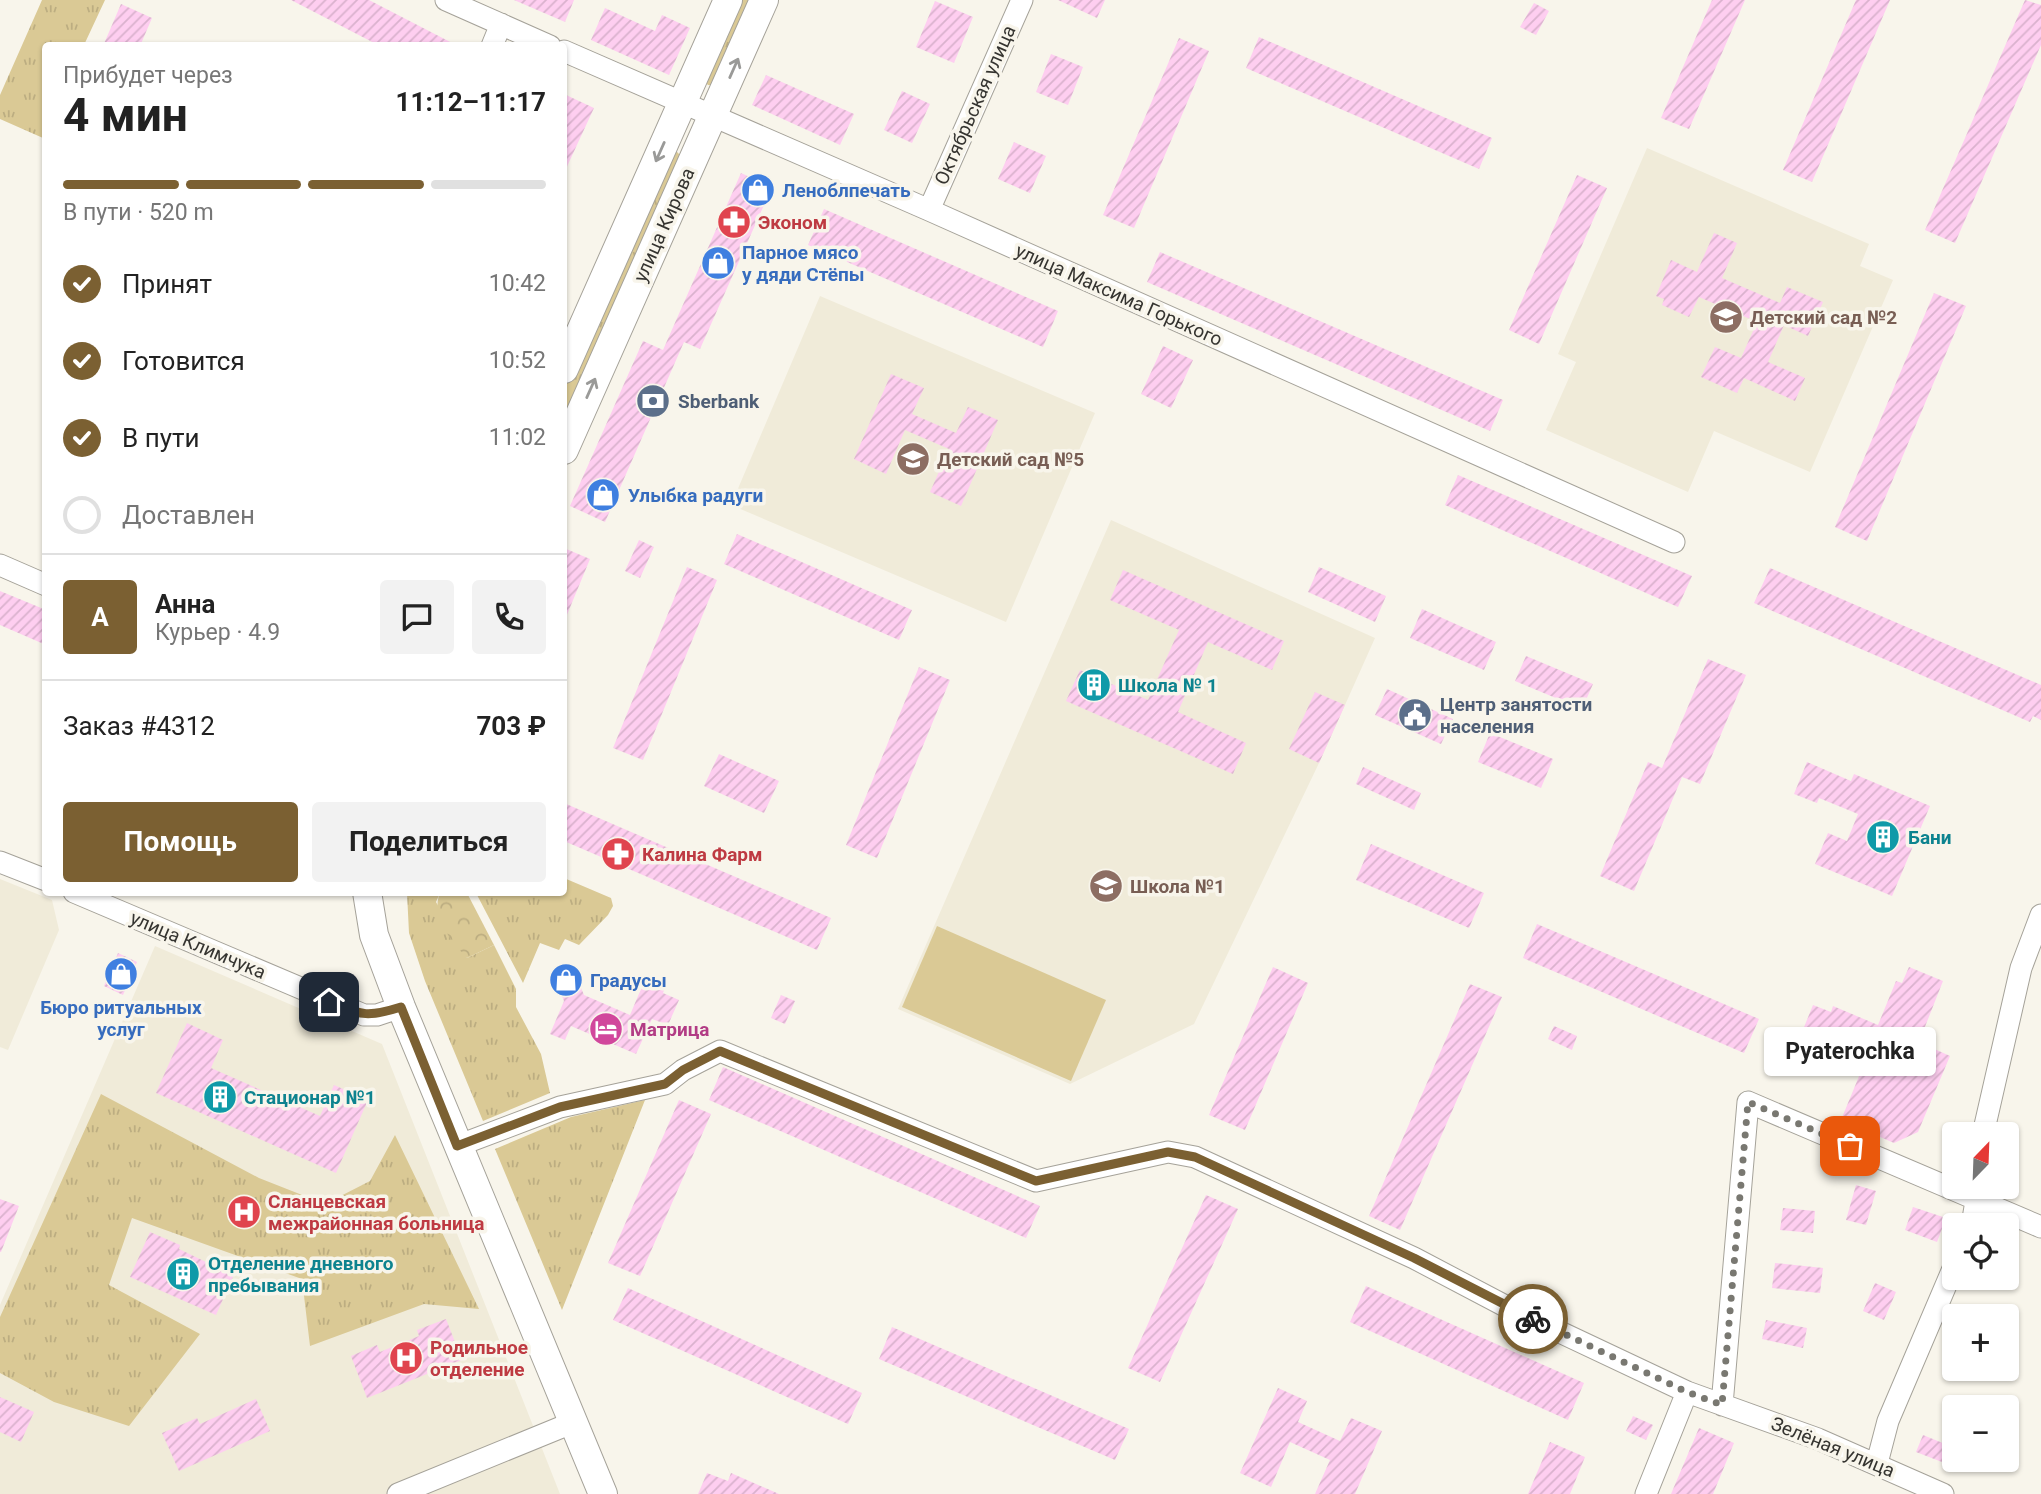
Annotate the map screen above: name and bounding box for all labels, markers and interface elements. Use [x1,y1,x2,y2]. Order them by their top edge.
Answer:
street label: Октябрьская улица [929,22,1021,188]
one-way arrow [728,58,741,79]
text: Прибудет через [63,62,233,89]
text: 11:12–11:17 [396,87,546,117]
text: 4 мин [63,88,188,142]
one-way arrow [653,141,666,162]
street label: улица Кирова [629,164,699,286]
shop icon: Леноблпечать [739,171,777,209]
place label: Леноблпечать [782,179,911,202]
text: В пути · 520 m [63,199,214,226]
pharmacy icon: Эконом [715,203,753,241]
place label: Эконом [758,211,827,234]
street label: улица Максима Горького [1012,239,1226,351]
place label: Парное мясо у дяди Стёпы [742,241,865,286]
shop icon: Парное мясо у дяди Стёпы [699,244,737,282]
icon: check [63,265,101,303]
text: Принят [122,269,212,299]
text: 10:42 [489,270,546,297]
school or university icon: Детский сад №2 [1707,298,1745,336]
place label: Детский сад №2 [1750,306,1897,329]
icon: check [63,342,101,380]
text: Готовится [122,346,245,376]
text: 10:52 [489,347,546,374]
one-way arrow [585,378,598,399]
bank icon: Sberbank [634,382,672,420]
place label: Sberbank [678,390,760,413]
icon: check [63,419,101,457]
text: В пути [122,423,199,453]
text: 11:02 [489,424,546,451]
school or university icon: Детский сад №5 [894,440,932,478]
place label: Детский сад №5 [937,448,1084,471]
shop icon: Улыбка радуги [584,476,622,514]
place label: Улыбка радуги [628,484,763,507]
text: Доставлен [122,500,255,530]
button: chat [380,580,454,654]
button: phone [472,580,546,654]
text: Анна [155,589,215,619]
text: А [91,602,109,632]
text: Курьер · 4.9 [155,619,280,646]
building icon: Школа № 1 [1075,666,1113,704]
place label: Школа № 1 [1118,674,1218,697]
place label: Центр занятости населения [1440,693,1592,738]
public building icon: Центр занятости населения [1396,696,1434,734]
text: Заказ #4312 [63,711,215,741]
text: 703 ₽ [476,711,546,741]
button: Помощь [63,802,298,882]
button: Поделиться [312,802,546,882]
building icon: Бани [1864,818,1902,856]
place label: Бани [1908,826,1952,849]
pharmacy icon: Калина Фарм [599,835,637,873]
place label: Калина Фарм [642,843,762,866]
school or university icon: Школа №1 [1087,867,1125,905]
place label: Школа №1 [1130,875,1225,898]
street label: улица Климчука [127,906,269,984]
shop icon: Бюро ритуальных услуг [102,955,140,993]
shop icon: Градусы [547,961,585,999]
place label: Градусы [590,969,667,992]
pin [299,972,359,1032]
icon: home [310,983,348,1021]
place label: Бюро ритуальных услуг [40,996,202,1041]
hotel icon: Матрица [587,1010,625,1048]
place label: Матрица [630,1018,710,1041]
callout: Pyaterochka [1764,1027,1936,1076]
text: Pyaterochka [1785,1038,1915,1065]
building icon: Стационар №1 [201,1078,239,1116]
place label: Стационар №1 [244,1086,376,1109]
pin [1820,1116,1880,1176]
north arrow [1942,1122,2020,1199]
map controls [1942,1122,2019,1472]
icon: bag [1831,1127,1869,1165]
place label: Сланцевская межрайонная больница [268,1190,484,1235]
hospital icon: Сланцевская межрайонная больница [225,1193,263,1231]
button: locate [1942,1213,2019,1290]
place label: Отделение дневного пребывания [208,1252,394,1297]
building icon: Отделение дневного пребывания [164,1255,202,1293]
courier [1498,1284,1568,1354]
icon: bike [1514,1300,1552,1338]
button: + [1942,1304,2019,1381]
place label: Родильное отделение [430,1336,528,1381]
hospital icon: Родильное отделение [387,1339,425,1377]
button: − [1942,1395,2019,1472]
street label: Зелёная улица [1768,1412,1898,1482]

